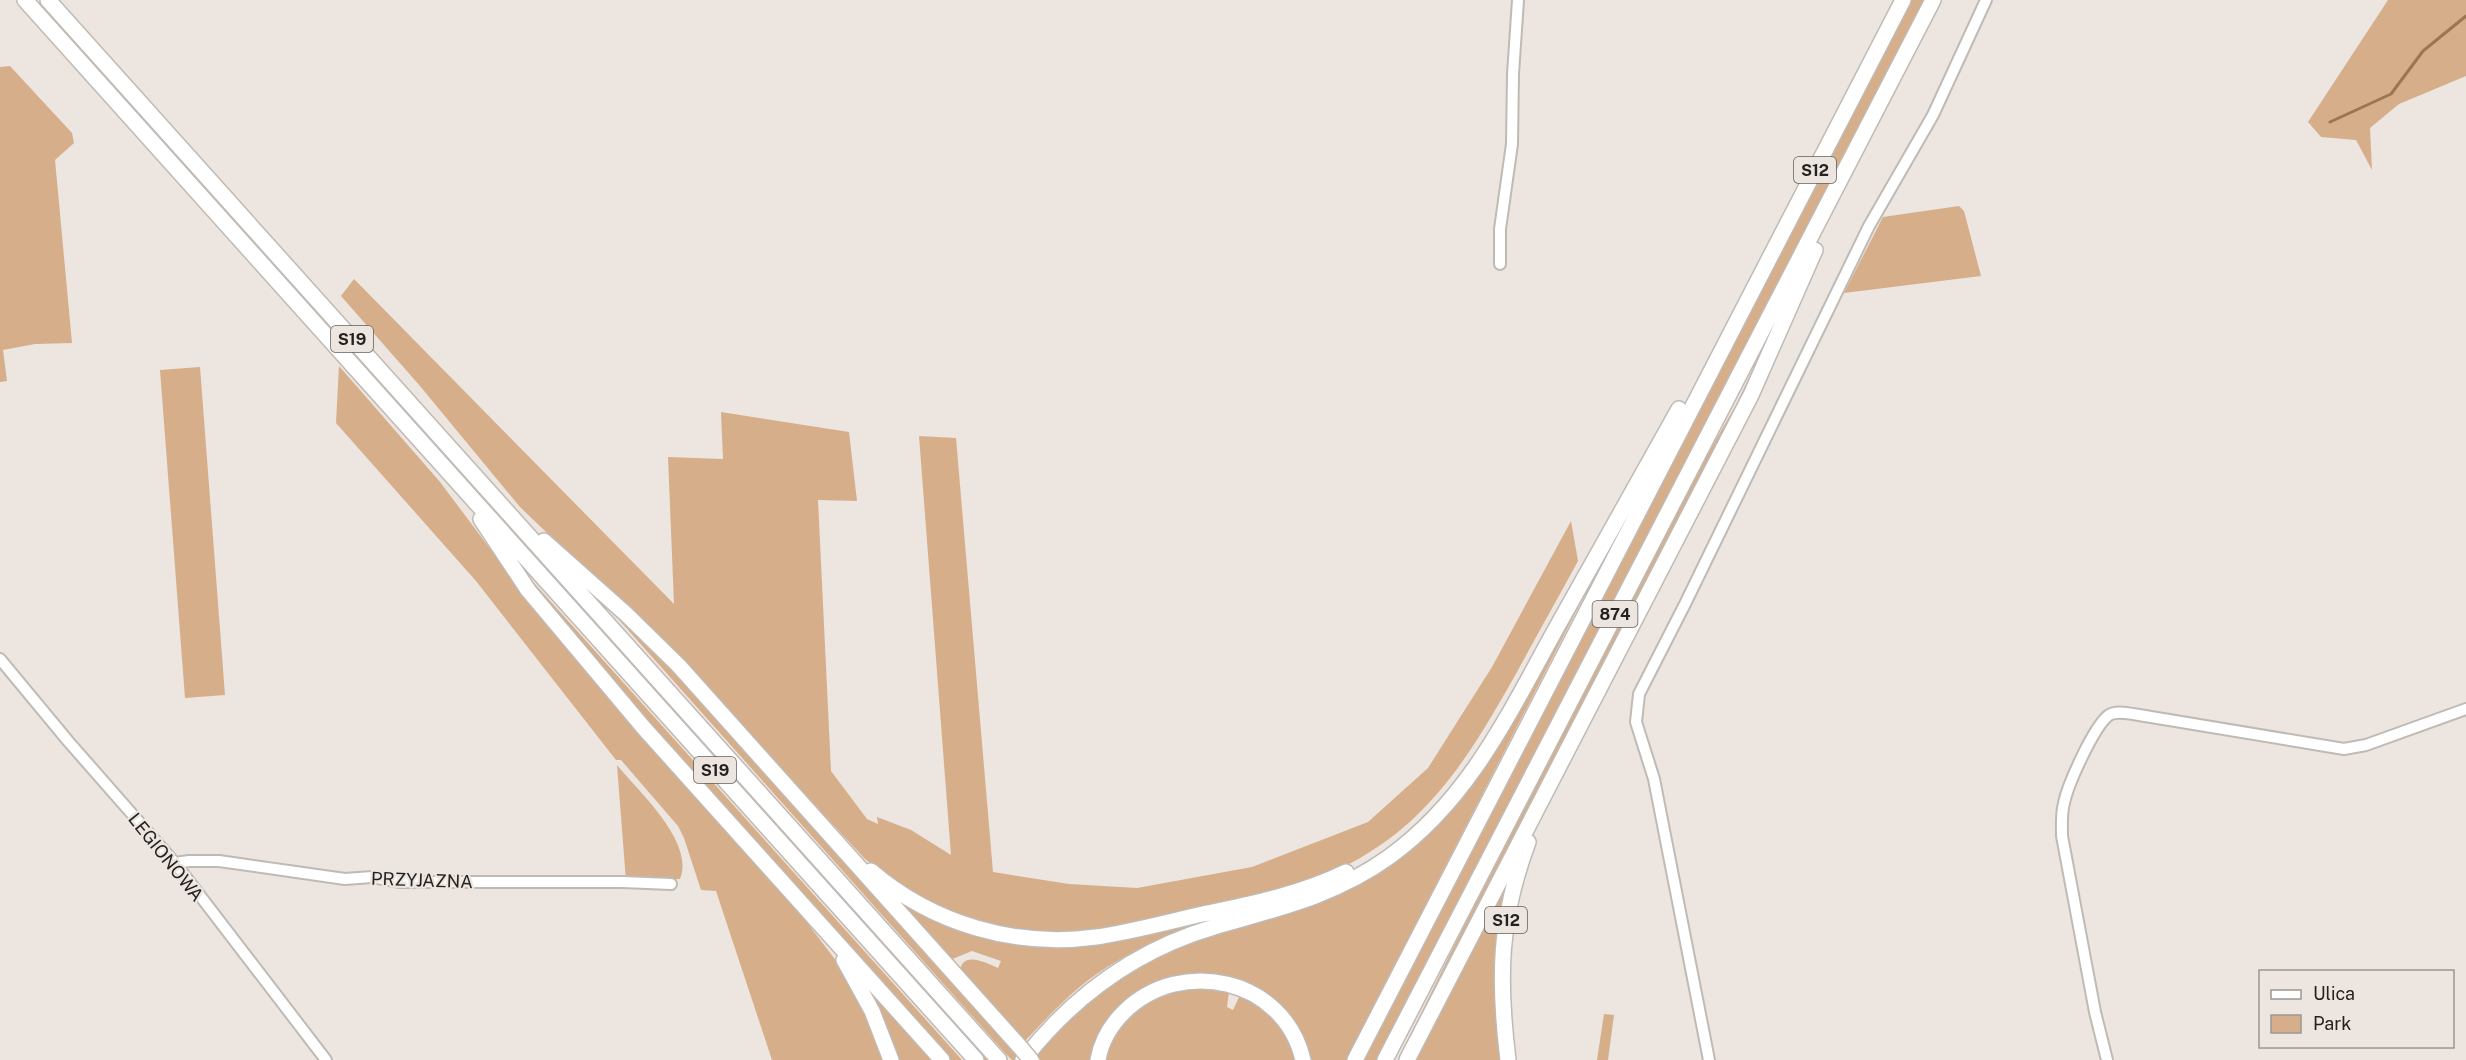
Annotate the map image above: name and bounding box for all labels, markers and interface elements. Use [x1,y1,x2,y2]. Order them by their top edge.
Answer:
road number: S12 [1794,157,1836,183]
road number: S19 [331,326,373,352]
road number: 874 [1592,601,1638,627]
road number: S19 [694,757,736,783]
street label: LEGIONOWA [124,809,208,906]
street label: PRZYJAZNA [371,868,474,892]
road number: S12 [1485,907,1527,933]
legend [2259,970,2454,1048]
text: Ulica [2313,983,2355,1004]
text: Park [2313,1013,2351,1034]

